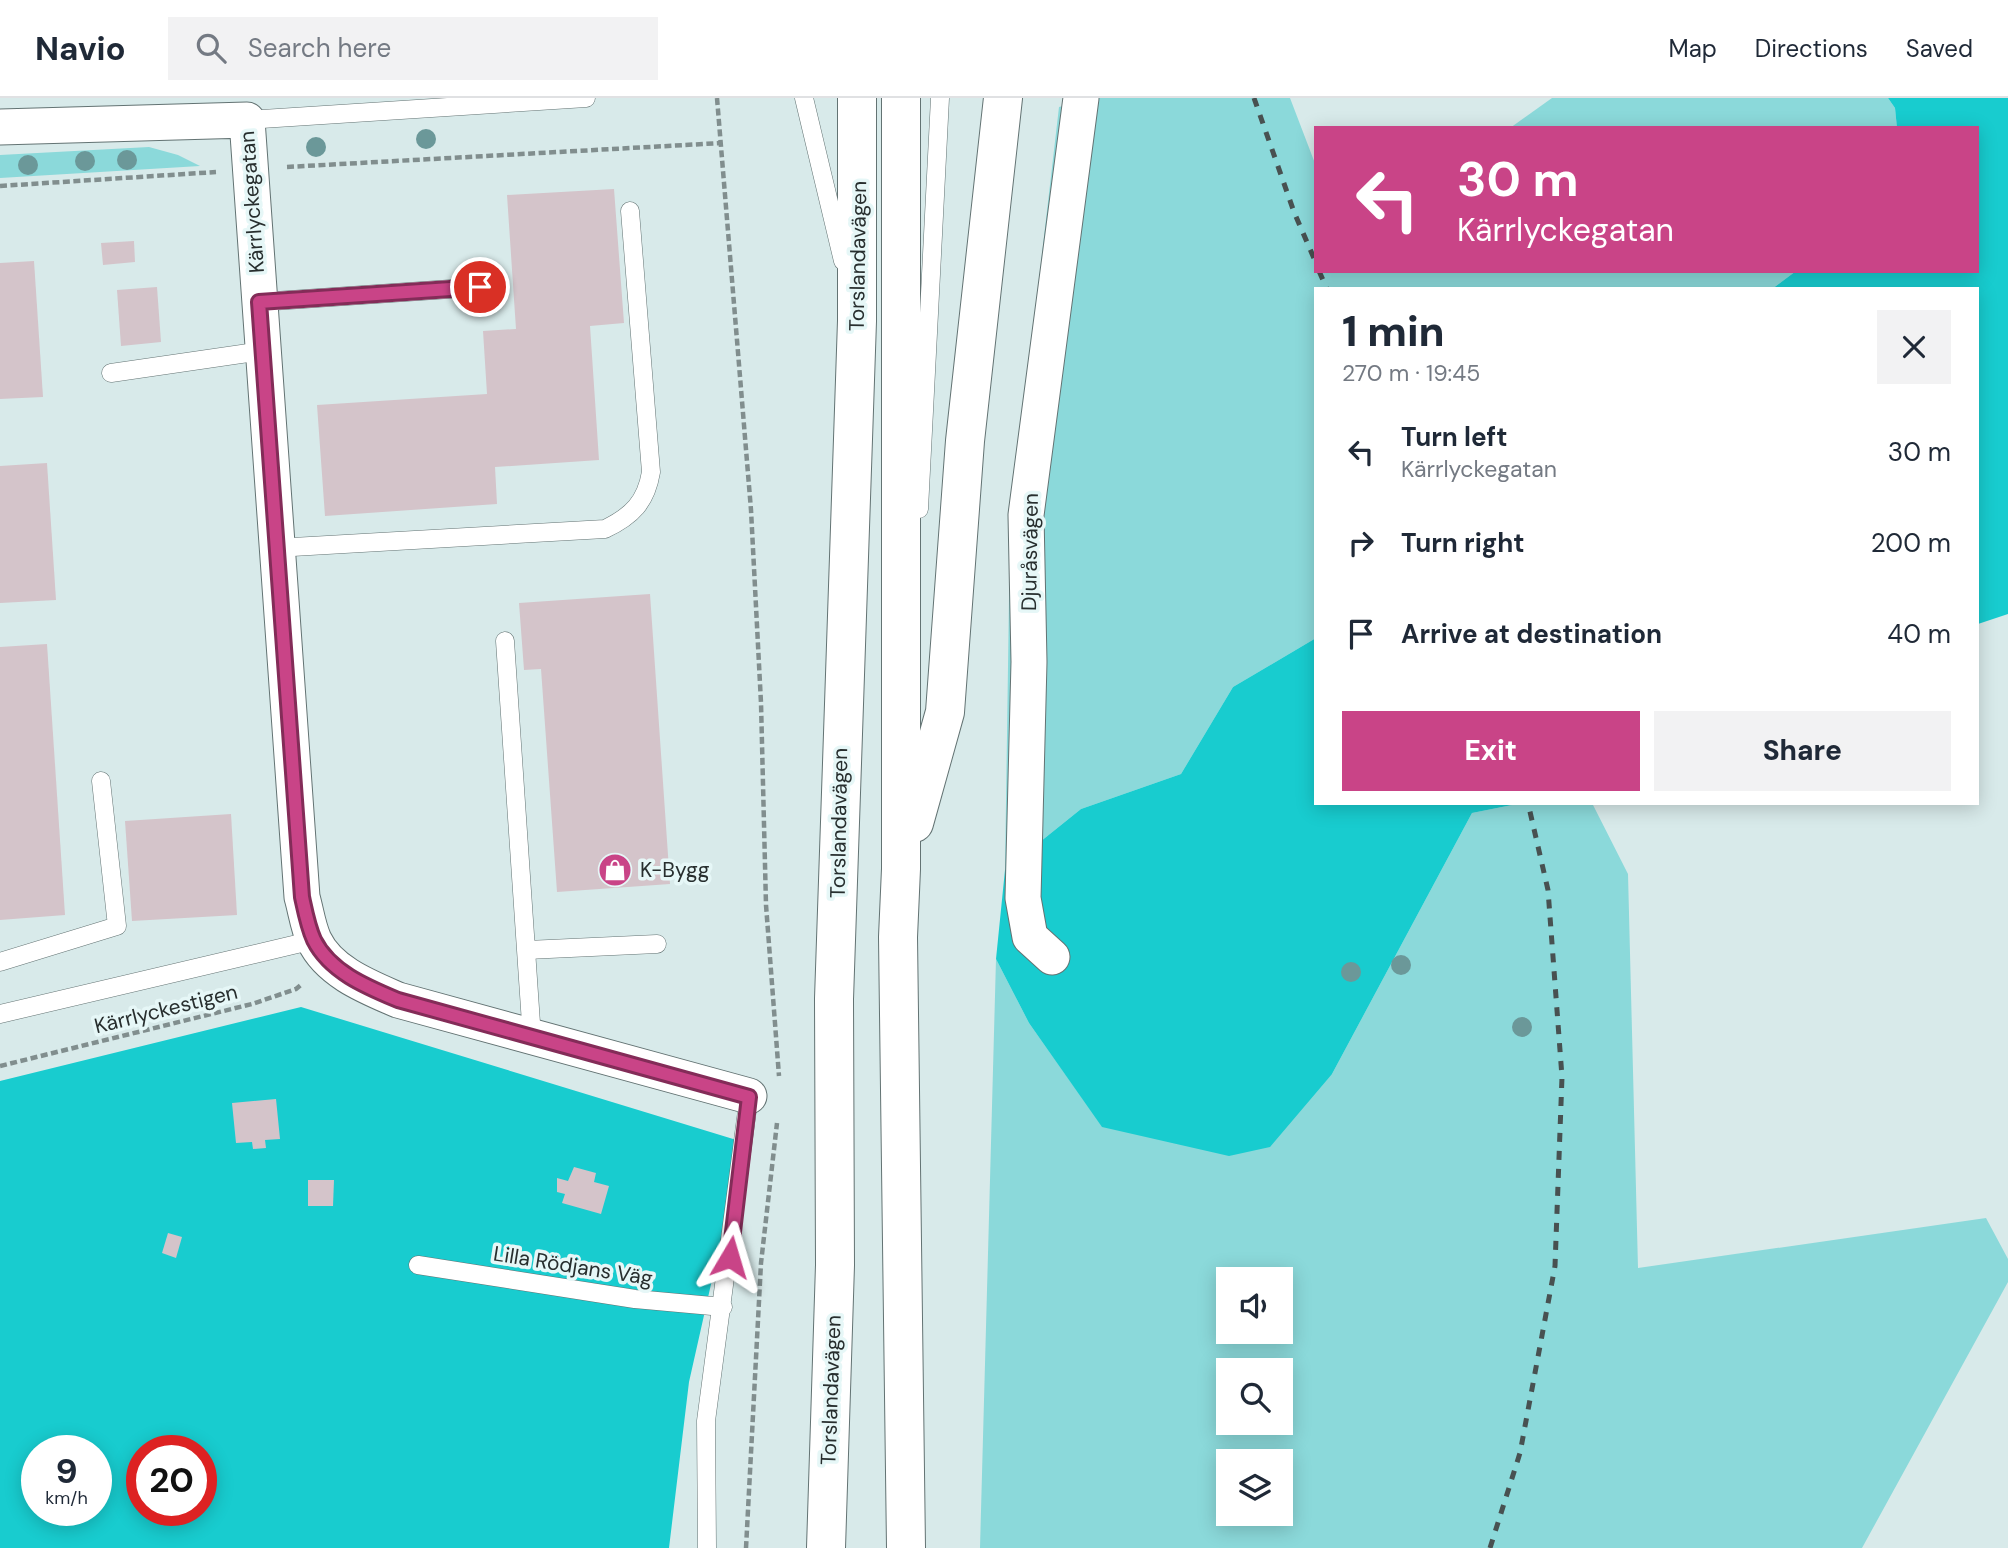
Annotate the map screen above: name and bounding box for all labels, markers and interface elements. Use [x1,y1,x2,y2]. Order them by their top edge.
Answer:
search box [168,17,658,80]
text: Navio [35,27,126,70]
icon: search [192,29,230,67]
text: Search here [248,31,391,65]
text: Map [1669,33,1717,64]
text: Directions [1755,33,1868,64]
text: Saved [1906,33,1973,64]
street label: Kärrlyckegatan [233,130,271,274]
text: 30 m [1457,147,1579,211]
icon: left [1342,154,1433,245]
street label: Torslandavägen [843,181,873,331]
text: Kärrlyckegatan [1457,209,1674,251]
pin [450,257,510,317]
icon: arrive [461,268,499,306]
text: 1 min [1342,304,1445,359]
button: close [1877,310,1951,384]
text: 270 m · 19:45 [1342,358,1480,388]
text: Turn left [1401,420,1508,454]
icon: left [1342,433,1380,471]
text: 30 m [1888,435,1951,469]
text: Kärrlyckegatan [1401,454,1557,484]
street label: Djuråsvägen [1015,493,1045,611]
icon: right [1342,524,1380,562]
text: Turn right [1401,526,1525,560]
text: 200 m [1871,526,1951,560]
icon: arrive [1342,615,1380,653]
text: Arrive at destination [1401,617,1662,651]
text: 40 m [1887,617,1951,651]
button: Exit [1342,711,1640,791]
button: Share [1654,711,1951,791]
street label: Torslandavägen [824,748,854,898]
shop icon: K-Bygg [596,851,634,889]
place label: K-Bygg [640,856,710,884]
street label: Kärrlyckestigen [92,978,240,1040]
position arrow [693,1220,767,1294]
street label: Lilla Rödjans Väg [491,1240,655,1292]
map controls [1216,1267,1293,1526]
button: sound [1216,1267,1293,1344]
street label: Torslandavägen [814,1314,848,1466]
button: search [1216,1358,1293,1435]
speed limit sign: 20 [126,1435,217,1526]
text: 9 [55,1448,78,1494]
button: layers [1216,1449,1293,1526]
text: km/h [45,1486,88,1510]

